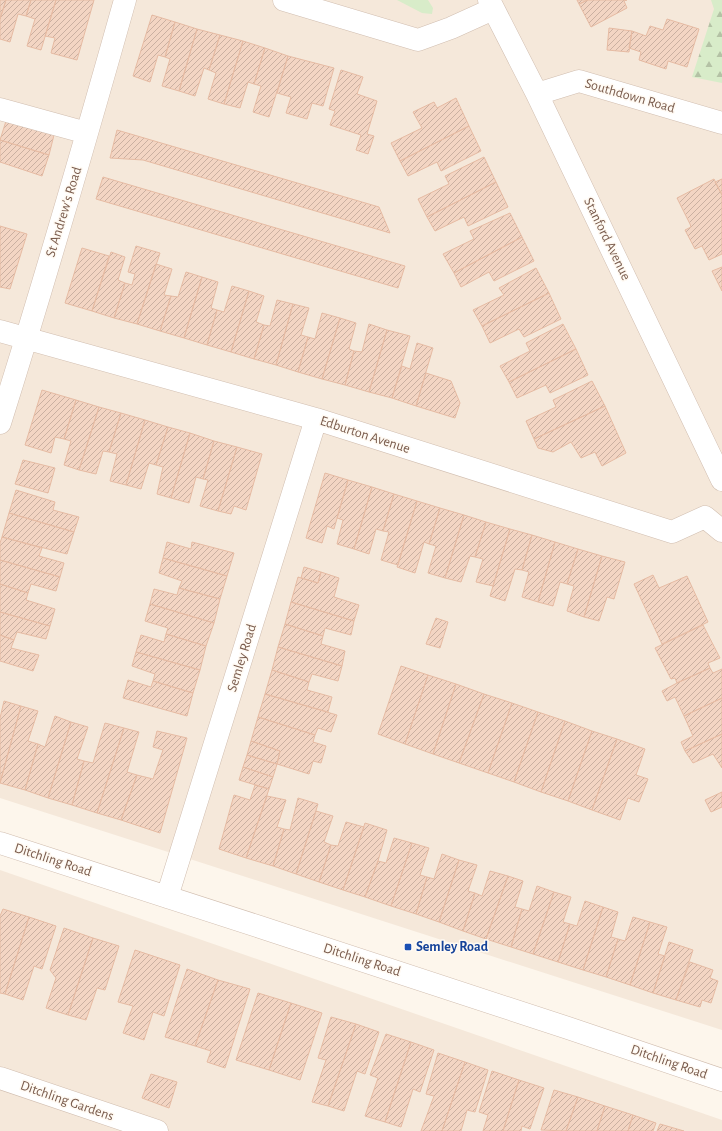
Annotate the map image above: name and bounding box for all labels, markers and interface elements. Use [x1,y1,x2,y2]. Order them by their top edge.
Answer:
street label: Southdown Road [583,76,677,116]
street label: St Andrew's Road [44,165,84,259]
street label: Stanford Avenue [581,195,633,283]
street label: Edburton Avenue [318,414,412,456]
street label: Semley Road [225,622,259,694]
street label: Ditchling Road [13,841,93,879]
place label: Semley Road [416,940,489,954]
street label: Ditchling Road [322,941,402,979]
marker: Semley Road [403,942,413,952]
street label: Ditchling Road [629,1042,709,1082]
street label: Ditchling Gardens [18,1078,116,1124]

